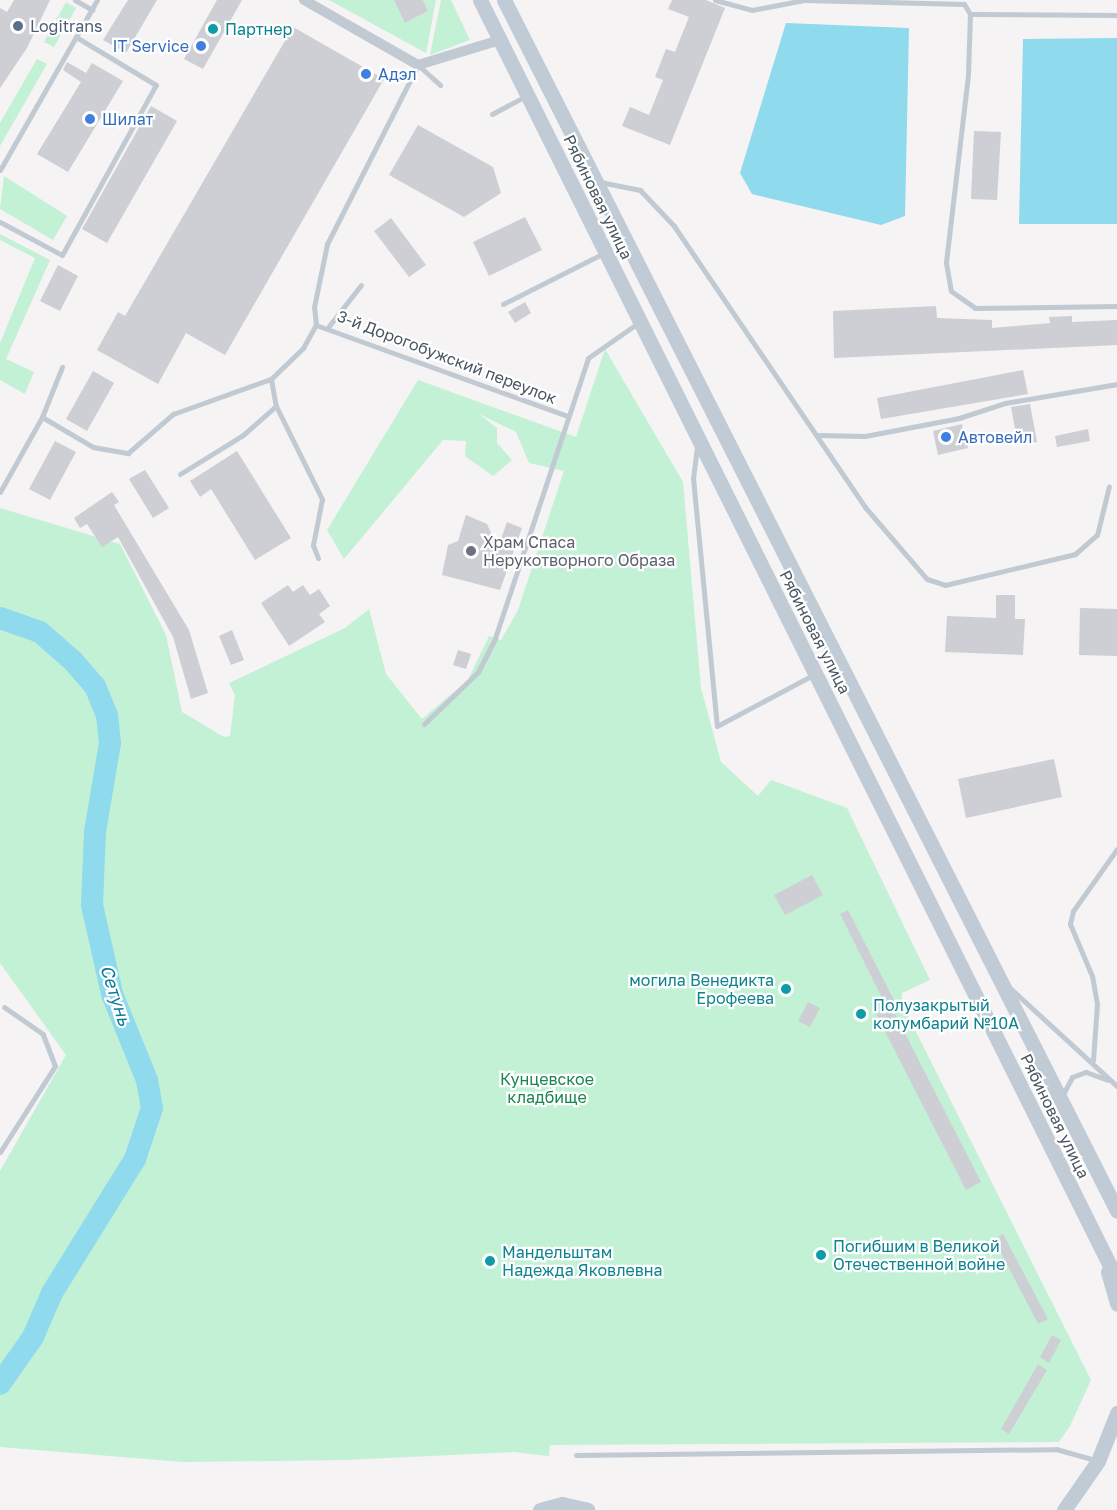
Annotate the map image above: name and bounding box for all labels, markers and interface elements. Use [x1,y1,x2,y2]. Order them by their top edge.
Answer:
place label: Logitrans [30,16,103,36]
marker: Logitrans [11,19,25,33]
place label: Партнер [225,19,292,39]
marker: Партнер [206,22,220,36]
place label: IT Service [113,36,189,56]
marker: IT Service [194,39,208,53]
place label: Адэл [378,64,417,84]
marker: Адэл [359,67,373,81]
place label: Шилат [102,109,153,129]
marker: Шилат [83,112,97,126]
street label: Рябиновая улица [559,132,637,262]
street label: 3-й Дорогобужский переулок [335,306,559,408]
place label: Автовейл [958,427,1032,447]
marker: Автовейл [939,430,953,444]
place label: Храм Спаса Нерукотворного Образа [483,532,675,570]
marker: Храм Спаса Нерукотворного Образа [464,544,478,558]
street label: Рябиновая улица [776,567,854,697]
water label: Сетунь [96,962,136,1028]
place label: могила Венедикта Ерофеева [629,970,774,1008]
marker: могила Венедикта Ерофеева [779,982,793,996]
place label: Полузакрытый колумбарий №10А [873,995,1019,1033]
marker: Полузакрытый колумбарий №10А [854,1007,868,1021]
street label: Рябиновая улица [1016,1051,1094,1181]
park label: Кунцевское кладбище [500,1069,594,1107]
place label: Погибшим в Великой Отечественной войне [833,1236,1005,1274]
place label: Мандельштам Надежда Яковлевна [502,1242,663,1280]
marker: Погибшим в Великой Отечественной войне [814,1248,828,1262]
marker: Мандельштам Надежда Яковлевна [483,1254,497,1268]

